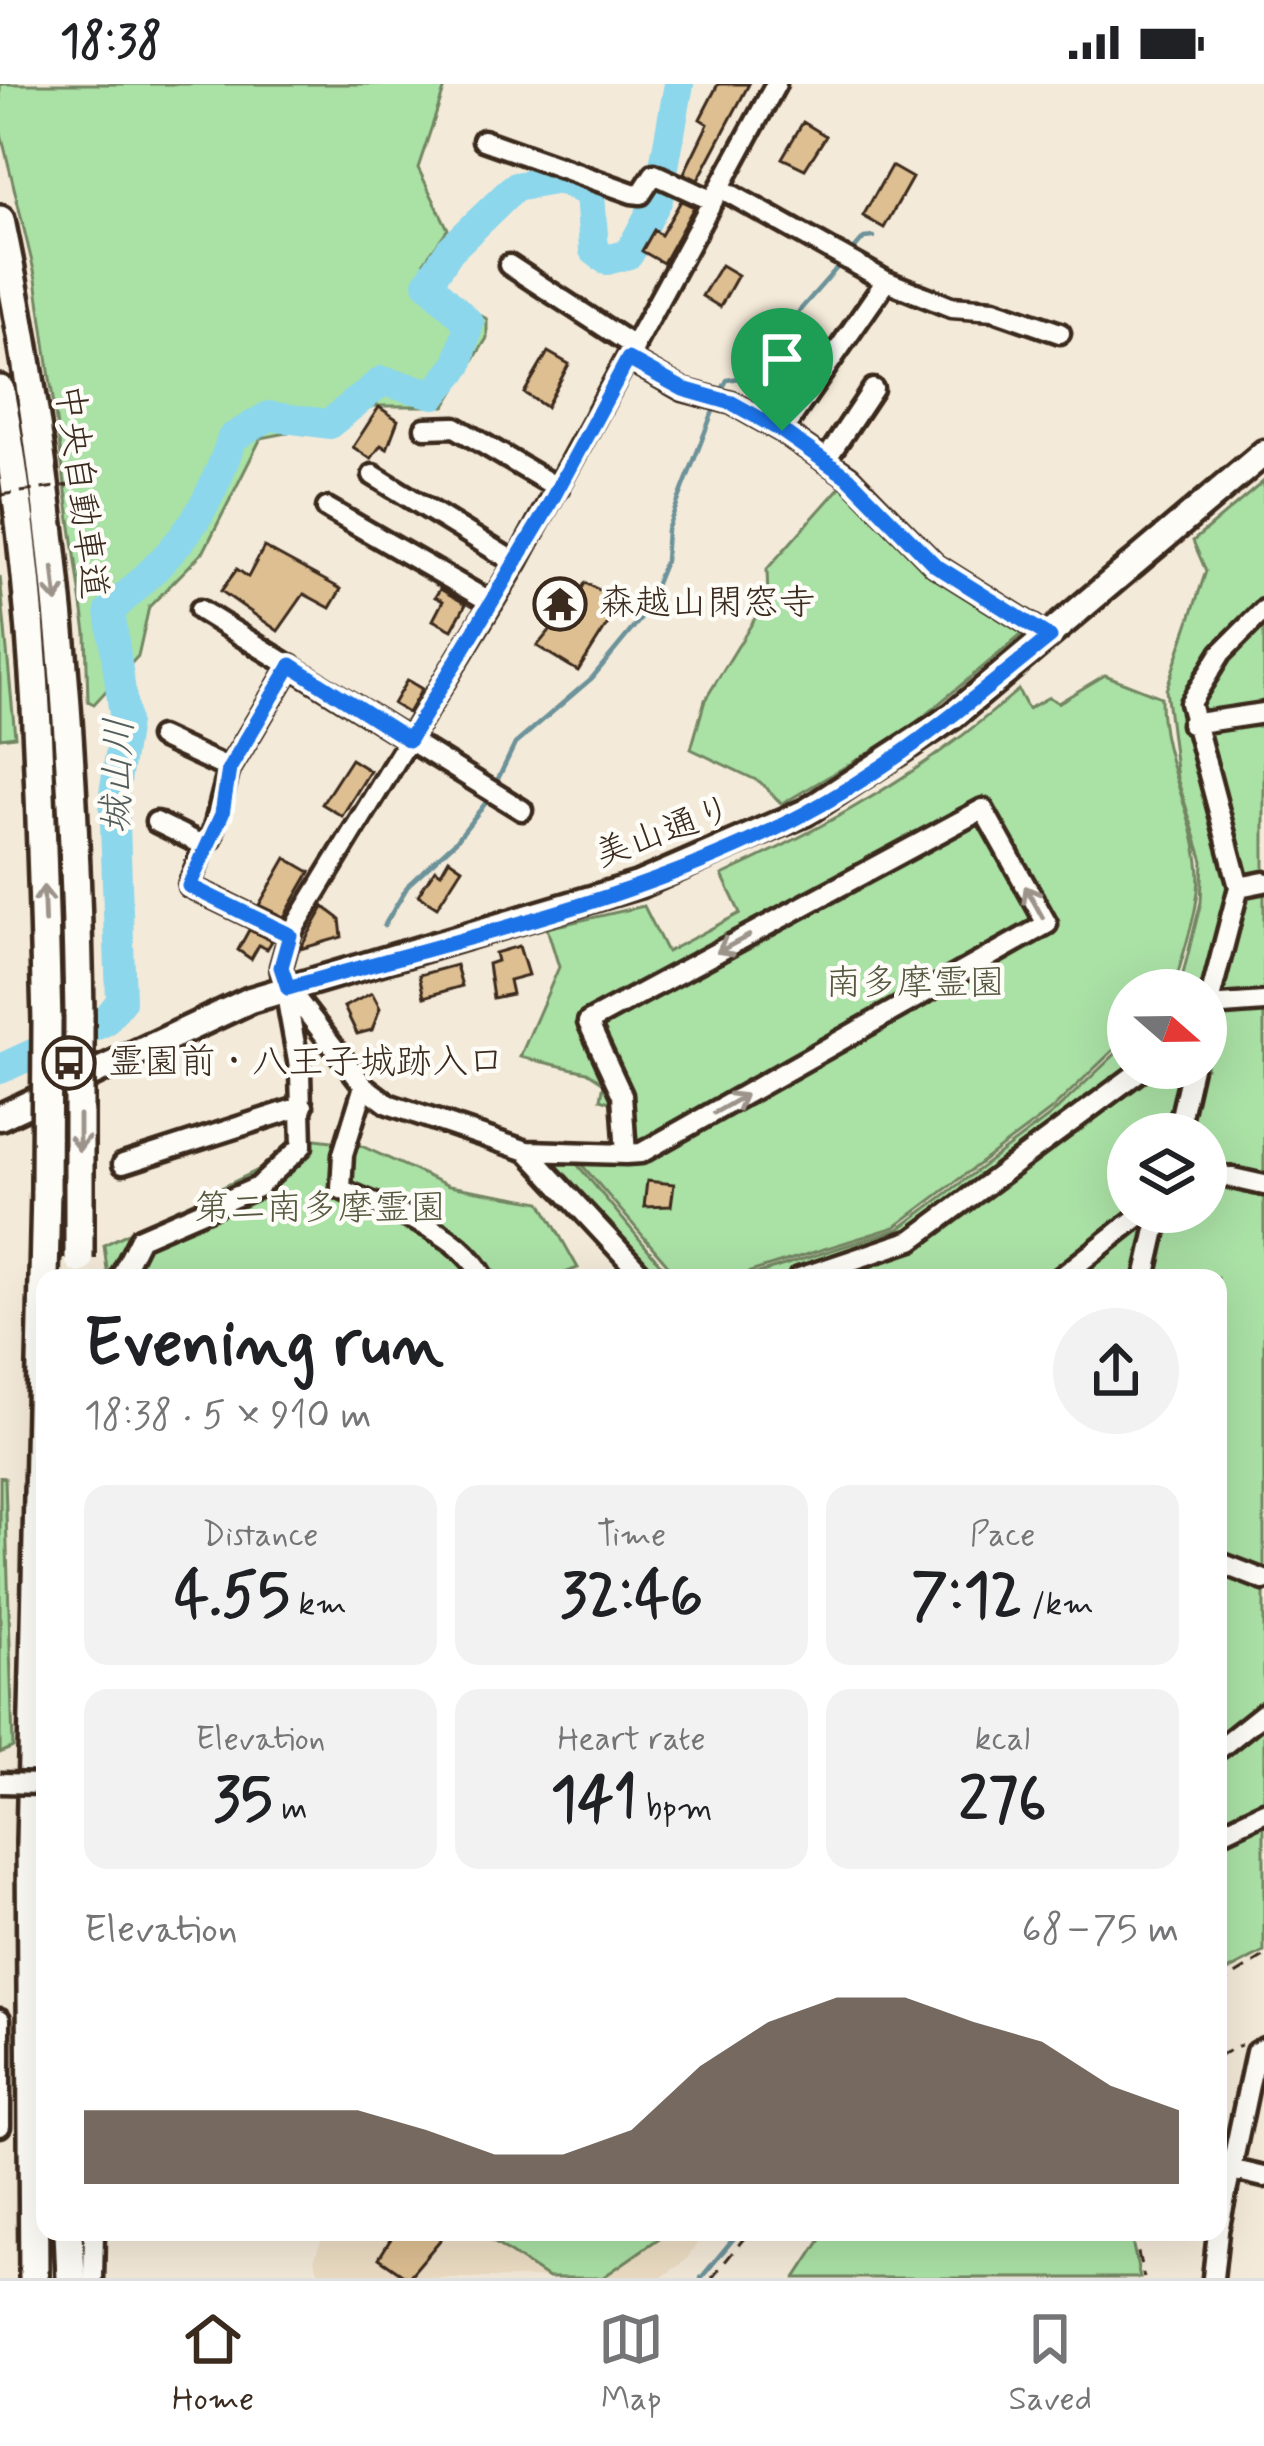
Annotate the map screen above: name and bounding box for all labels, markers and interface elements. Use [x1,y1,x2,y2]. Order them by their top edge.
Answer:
text: 18:38 [60,13,162,72]
pin [731,308,833,431]
icon: arrive [749,326,815,392]
street label: 中央自動車道 [44,382,116,602]
one-way arrow [45,565,67,604]
temple icon: 森越山閑窓寺 [532,576,588,632]
place label: 森越山閑窓寺 [599,581,815,628]
water label: 城山川 [91,717,147,835]
street label: 美山通り [588,786,740,880]
one-way arrow [32,885,55,924]
one-way arrow [1022,885,1046,920]
one-way arrow [717,933,752,956]
park label: 南多摩霊園 [825,961,1005,1008]
north arrow [1107,969,1227,1089]
map controls [1107,969,1227,1233]
bus stop icon: 霊園前・八王子城跡入口 [41,1035,97,1091]
place label: 霊園前・八王子城跡入口 [108,1040,504,1087]
one-way arrow [712,1092,747,1116]
one-way arrow [68,1113,91,1152]
button: layers [1107,1113,1227,1233]
park label: 第二南多摩霊園 [194,1186,446,1233]
text: Evening run [84,1303,444,1389]
button: share [1053,1308,1179,1434]
text: 18:38 · 5 × 910 m [84,1391,371,1442]
text: Distance [203,1514,319,1558]
text: Time [597,1514,666,1558]
text: Pace [970,1514,1035,1558]
text: 4.55 [174,1558,290,1637]
text: 32:46 [560,1558,703,1637]
text: 7:12 [911,1558,1022,1637]
text: km [290,1583,347,1627]
text: /km [1022,1583,1094,1627]
text: Elevation [196,1718,325,1762]
text: Heart rate [557,1718,706,1762]
text: kcal [975,1718,1030,1762]
text: 35 [213,1762,272,1841]
text: 141 [551,1762,637,1841]
text: 276 [959,1762,1046,1841]
text: m [272,1787,308,1831]
text: bpm [637,1787,712,1831]
text: Elevation [84,1905,238,1956]
text: 68–75 m [1022,1905,1179,1956]
tab: Home [172,2306,254,2422]
tab: Map [598,2306,664,2422]
tab: Saved [1008,2306,1092,2422]

